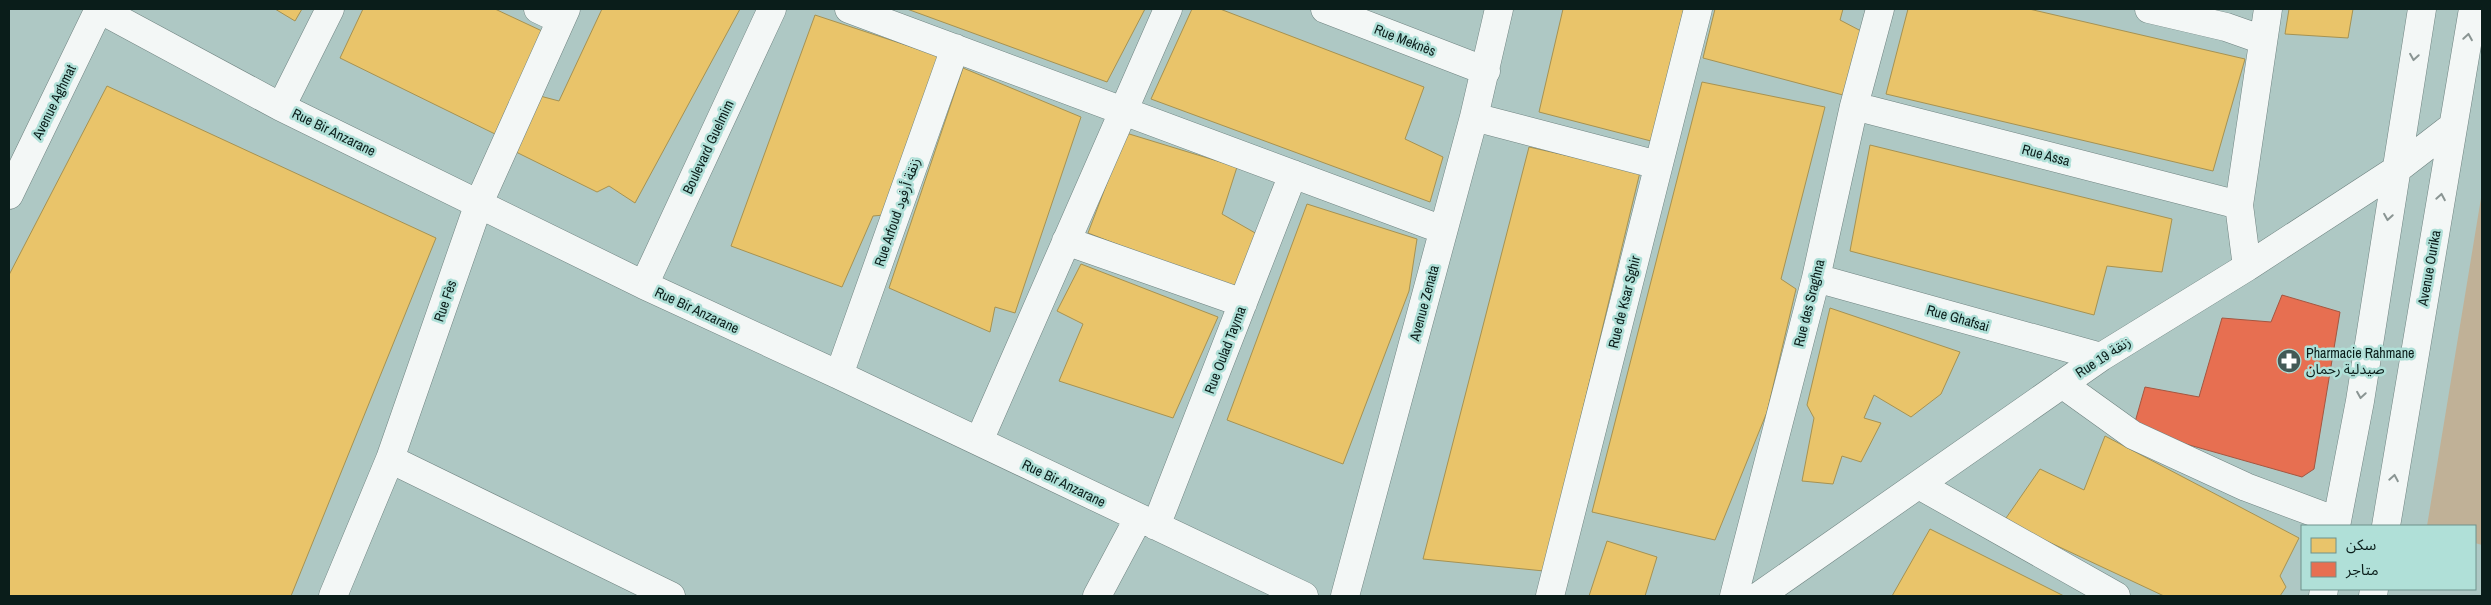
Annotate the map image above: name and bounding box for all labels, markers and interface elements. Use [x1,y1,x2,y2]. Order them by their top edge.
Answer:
street label: Rue Meknès [1372,20,1439,60]
one-way arrow [2462,33,2473,41]
one-way arrow [2410,52,2420,61]
street label: Avenue Aghmat [28,62,80,143]
street label: Boulevard Guelmim [678,97,738,197]
street label: Rue Bir Anzarane [289,104,379,160]
street label: Rue Assa [2020,140,2073,170]
street label: Rue Arfoud زنقة أرفود [870,155,924,269]
one-way arrow [2436,193,2446,202]
one-way arrow [2384,213,2394,222]
street label: Avenue Ourika [2413,228,2445,308]
street label: Rue de Ksar Sghir [1604,254,1644,350]
street label: Rue des Sraghna [1789,257,1829,349]
street label: Avenue Zenata [1405,263,1443,344]
street label: Rue Fès [430,278,461,324]
street label: Rue Bir Anzarane [652,283,742,337]
street label: Rue Ghafsai [1925,300,1991,336]
street label: Rue Oulad Tayma [1200,303,1250,396]
street label: Rue 19 زنقة [2072,332,2134,382]
place label: Pharmacie Rahmane صيدلية رحمان [2306,344,2414,378]
pharmacy icon: Pharmacie Rahmane صيدلية رحمان [2276,348,2302,374]
one-way arrow [2356,391,2366,399]
street label: Rue Bir Anzarane [1019,455,1109,511]
one-way arrow [2388,474,2398,483]
legend [2301,525,2476,590]
text: سكن [2346,534,2377,555]
text: متاجر [2345,559,2379,580]

